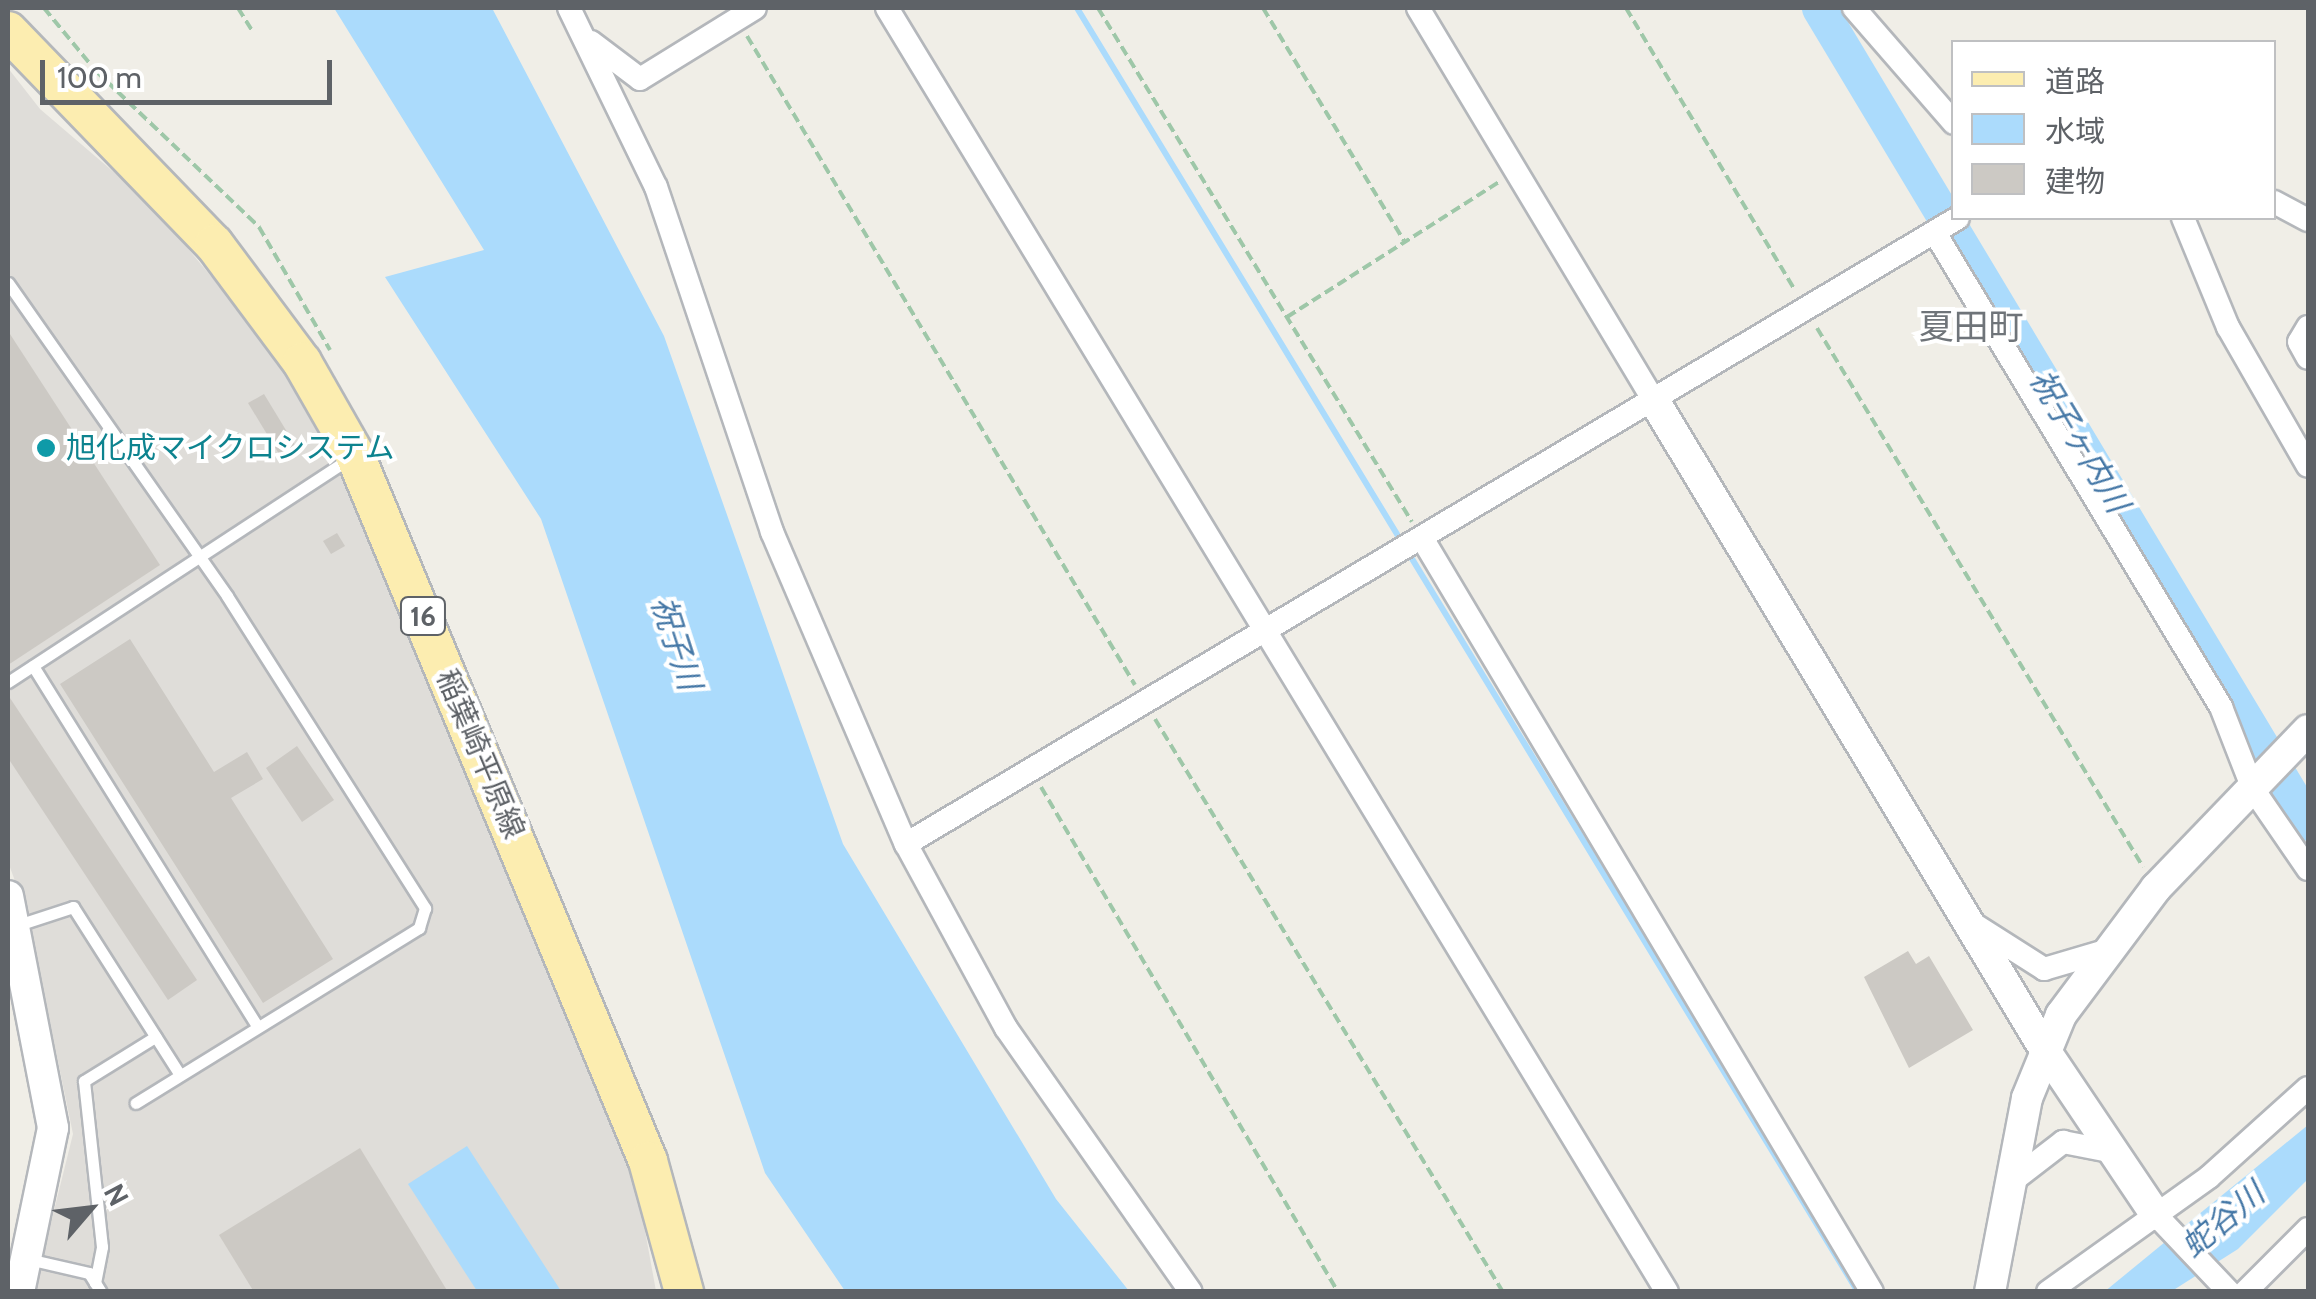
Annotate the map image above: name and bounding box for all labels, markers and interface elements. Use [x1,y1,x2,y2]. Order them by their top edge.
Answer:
scale bar [45,40,338,102]
legend [1951,40,2276,220]
text: 100 m [57,59,142,96]
text: 道路 [2045,63,2105,100]
text: 水域 [2045,113,2105,150]
text: 建物 [2045,163,2105,200]
district label: 夏田町 [1919,306,2023,348]
water label: 祝子ヶ内川 [2021,363,2137,519]
place label: 旭化成マイクロシステム [66,430,396,466]
marker: 旭化成マイクロシステム [35,437,57,459]
water label: 祝子川 [643,591,709,695]
road number: 16 [398,593,448,639]
street label: 稲葉崎平原線 [428,664,532,844]
north arrow [40,1159,140,1259]
water label: 蛇谷川 [2174,1174,2272,1266]
text: N [97,1178,136,1212]

